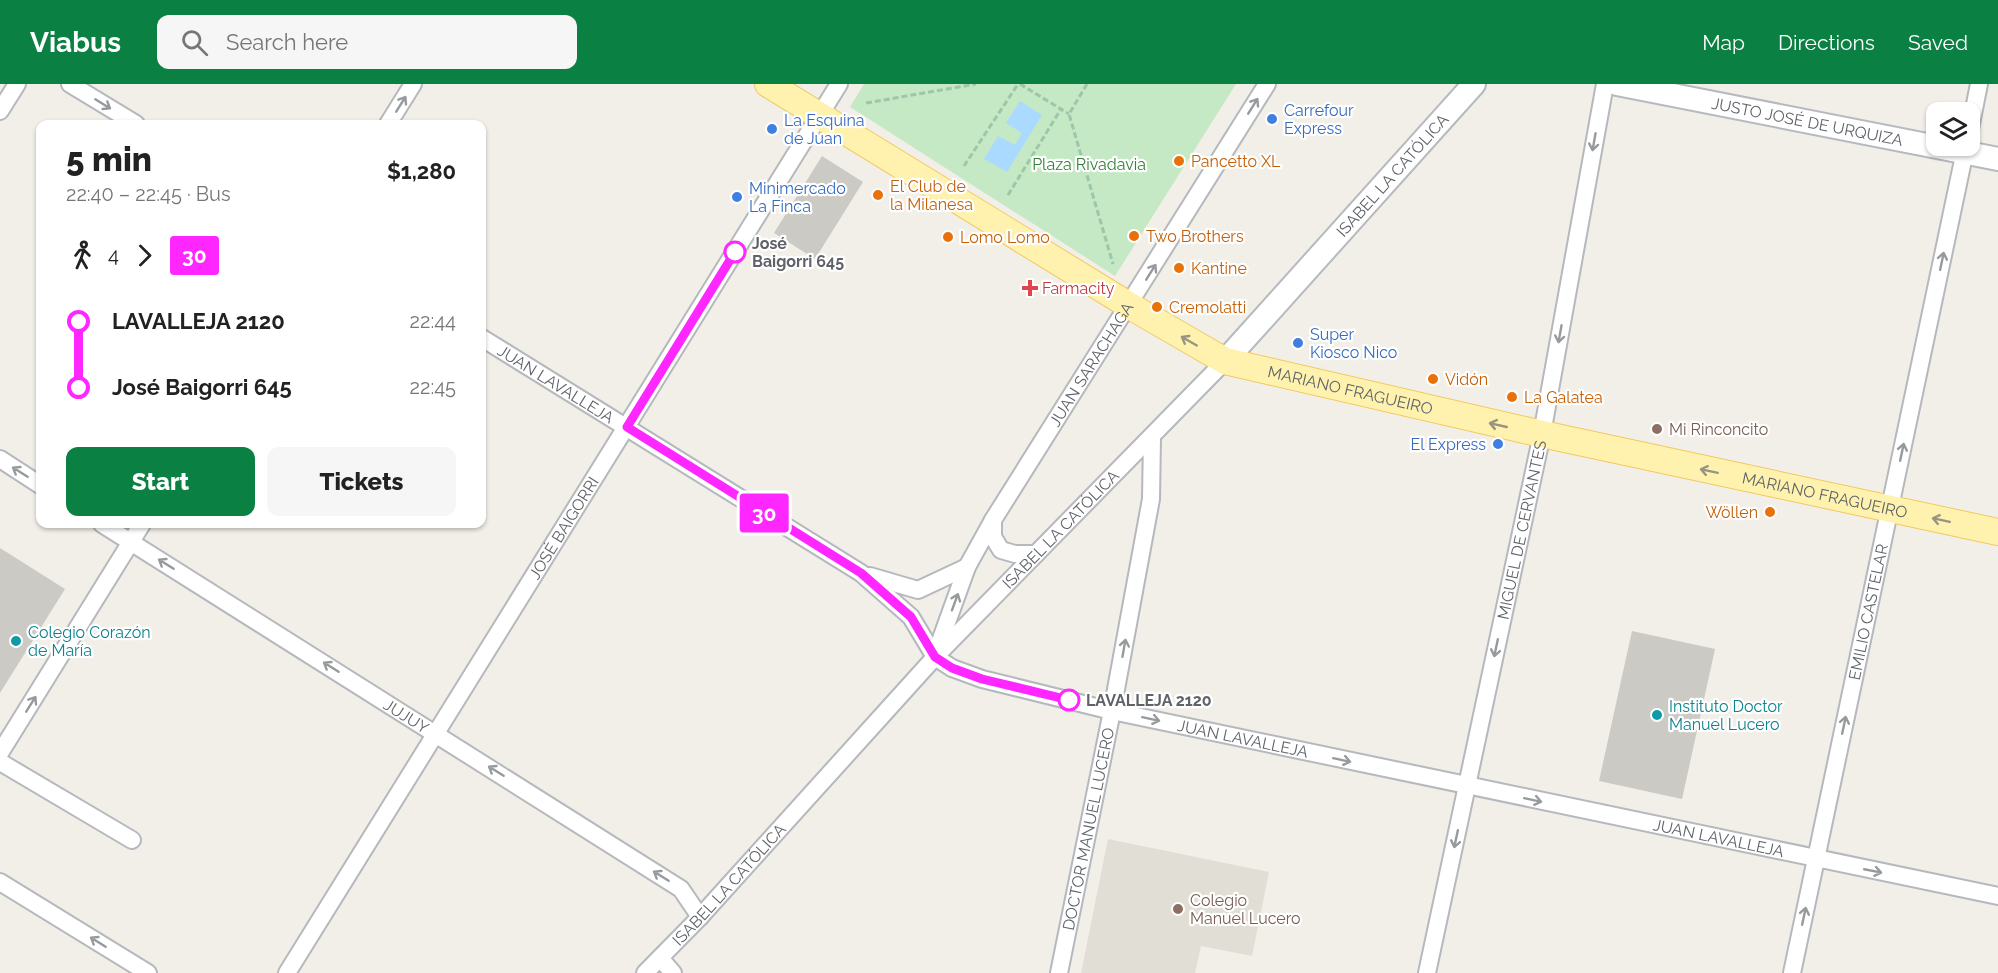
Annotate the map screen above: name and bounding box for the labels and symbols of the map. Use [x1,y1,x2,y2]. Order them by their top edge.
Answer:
street label: JUSTO JOSÉ DE URQUIZA [1710,93,1905,150]
one-way arrow [395,96,407,113]
one-way arrow [1247,98,1259,115]
one-way arrow [94,99,111,111]
place label: Carrefour Express [1284,101,1354,138]
street label: ISABEL LA CATÓLICA [1332,110,1452,240]
place label: La Esquina de Juan [784,111,864,148]
marker: Carrefour Express [1265,112,1279,126]
marker: La Esquina de Juan [765,122,779,136]
one-way arrow [1589,131,1600,151]
place label: Pancetto XL [1191,152,1281,171]
marker: Pancetto XL [1172,154,1186,168]
park label: Plaza Rivadavia [1032,155,1146,174]
place label: El Club de la Milanesa [890,177,973,214]
place label: Minimercado La Finca [749,179,846,216]
marker: El Club de la Milanesa [871,188,885,202]
marker: Minimercado La Finca [730,190,744,204]
place label: Two Brothers [1146,227,1244,246]
place label: Lomo Lomo [960,228,1050,247]
marker: Two Brothers [1127,229,1141,243]
marker: Lomo Lomo [941,230,955,244]
place label: José Baigorri 645 [752,234,844,271]
marker: José Baigorri 645 [724,241,746,263]
one-way arrow [1937,252,1948,271]
place label: Kantine [1191,259,1247,278]
marker: Kantine [1172,261,1186,275]
one-way arrow [1145,264,1157,281]
place label: Farmacity [1042,279,1115,298]
marker: Farmacity [1023,281,1037,295]
street label: JUAN SARACHAGA [1045,298,1137,430]
place label: Cremolatti [1169,298,1246,317]
marker: Cremolatti [1150,300,1164,314]
one-way arrow [1554,323,1565,343]
place label: Super Kiosco Nico [1310,325,1397,362]
one-way arrow [1181,335,1198,347]
marker: Super Kiosco Nico [1291,336,1305,350]
street label: JUAN LAVALLEJA [494,341,618,427]
street label: MARIANO FRAGUEIRO [1266,362,1435,418]
place label: Vidón [1445,370,1488,389]
marker: Vidón [1426,372,1440,386]
place label: La Galatea [1524,388,1603,407]
marker: La Galatea [1505,390,1519,404]
one-way arrow [1489,418,1508,430]
place label: Mi Rinconcito [1669,420,1768,439]
marker: Mi Rinconcito [1650,422,1664,436]
place label: El Express [1410,435,1486,454]
marker: El Express [1491,437,1505,451]
street label: MIGUEL DE CERVANTES [1493,438,1550,621]
one-way arrow [1897,443,1908,462]
one-way arrow [1700,464,1719,476]
one-way arrow [12,465,29,477]
street label: ISABEL LA CATÓLICA [998,466,1123,592]
street label: MARIANO FRAGUEIRO [1740,468,1909,522]
street label: JOSÉ BAIGORRI [525,473,602,582]
line badge: 30 [737,494,791,532]
place label: Wöllen [1705,503,1758,522]
marker: Wöllen [1763,505,1777,519]
one-way arrow [1931,514,1950,526]
street label: EMILIO CASTELAR [1844,542,1892,682]
one-way arrow [158,557,175,569]
one-way arrow [950,593,961,611]
place label: Colegio Corazón de María [28,623,151,660]
marker: Colegio Corazón de María [9,634,23,648]
one-way arrow [1490,638,1502,657]
one-way arrow [1119,639,1130,658]
one-way arrow [323,661,340,673]
marker: LAVALLEJA 2120 [1058,689,1080,711]
place label: LAVALLEJA 2120 [1086,691,1212,710]
one-way arrow [24,695,37,712]
street label: JUJUY [380,695,433,738]
place label: Instituto Doctor Manuel Lucero [1669,697,1783,734]
marker: Instituto Doctor Manuel Lucero [1650,708,1664,722]
one-way arrow [1141,714,1160,725]
street label: JUAN LAVALLEJA [1176,715,1310,761]
one-way arrow [1839,716,1850,735]
street label: DOCTOR MANUEL LUCERO [1058,726,1118,932]
one-way arrow [1332,754,1351,766]
one-way arrow [488,765,505,777]
one-way arrow [1522,795,1542,806]
street label: JUAN LAVALLEJA [1651,815,1786,861]
street label: ISABEL LA CATÓLICA [668,819,789,949]
one-way arrow [1450,829,1461,848]
one-way arrow [1862,866,1882,877]
one-way arrow [653,869,670,881]
place label: Colegio Manuel Lucero [1190,891,1301,928]
marker: Colegio Manuel Lucero [1171,902,1185,916]
one-way arrow [1798,906,1810,925]
one-way arrow [90,936,107,948]

